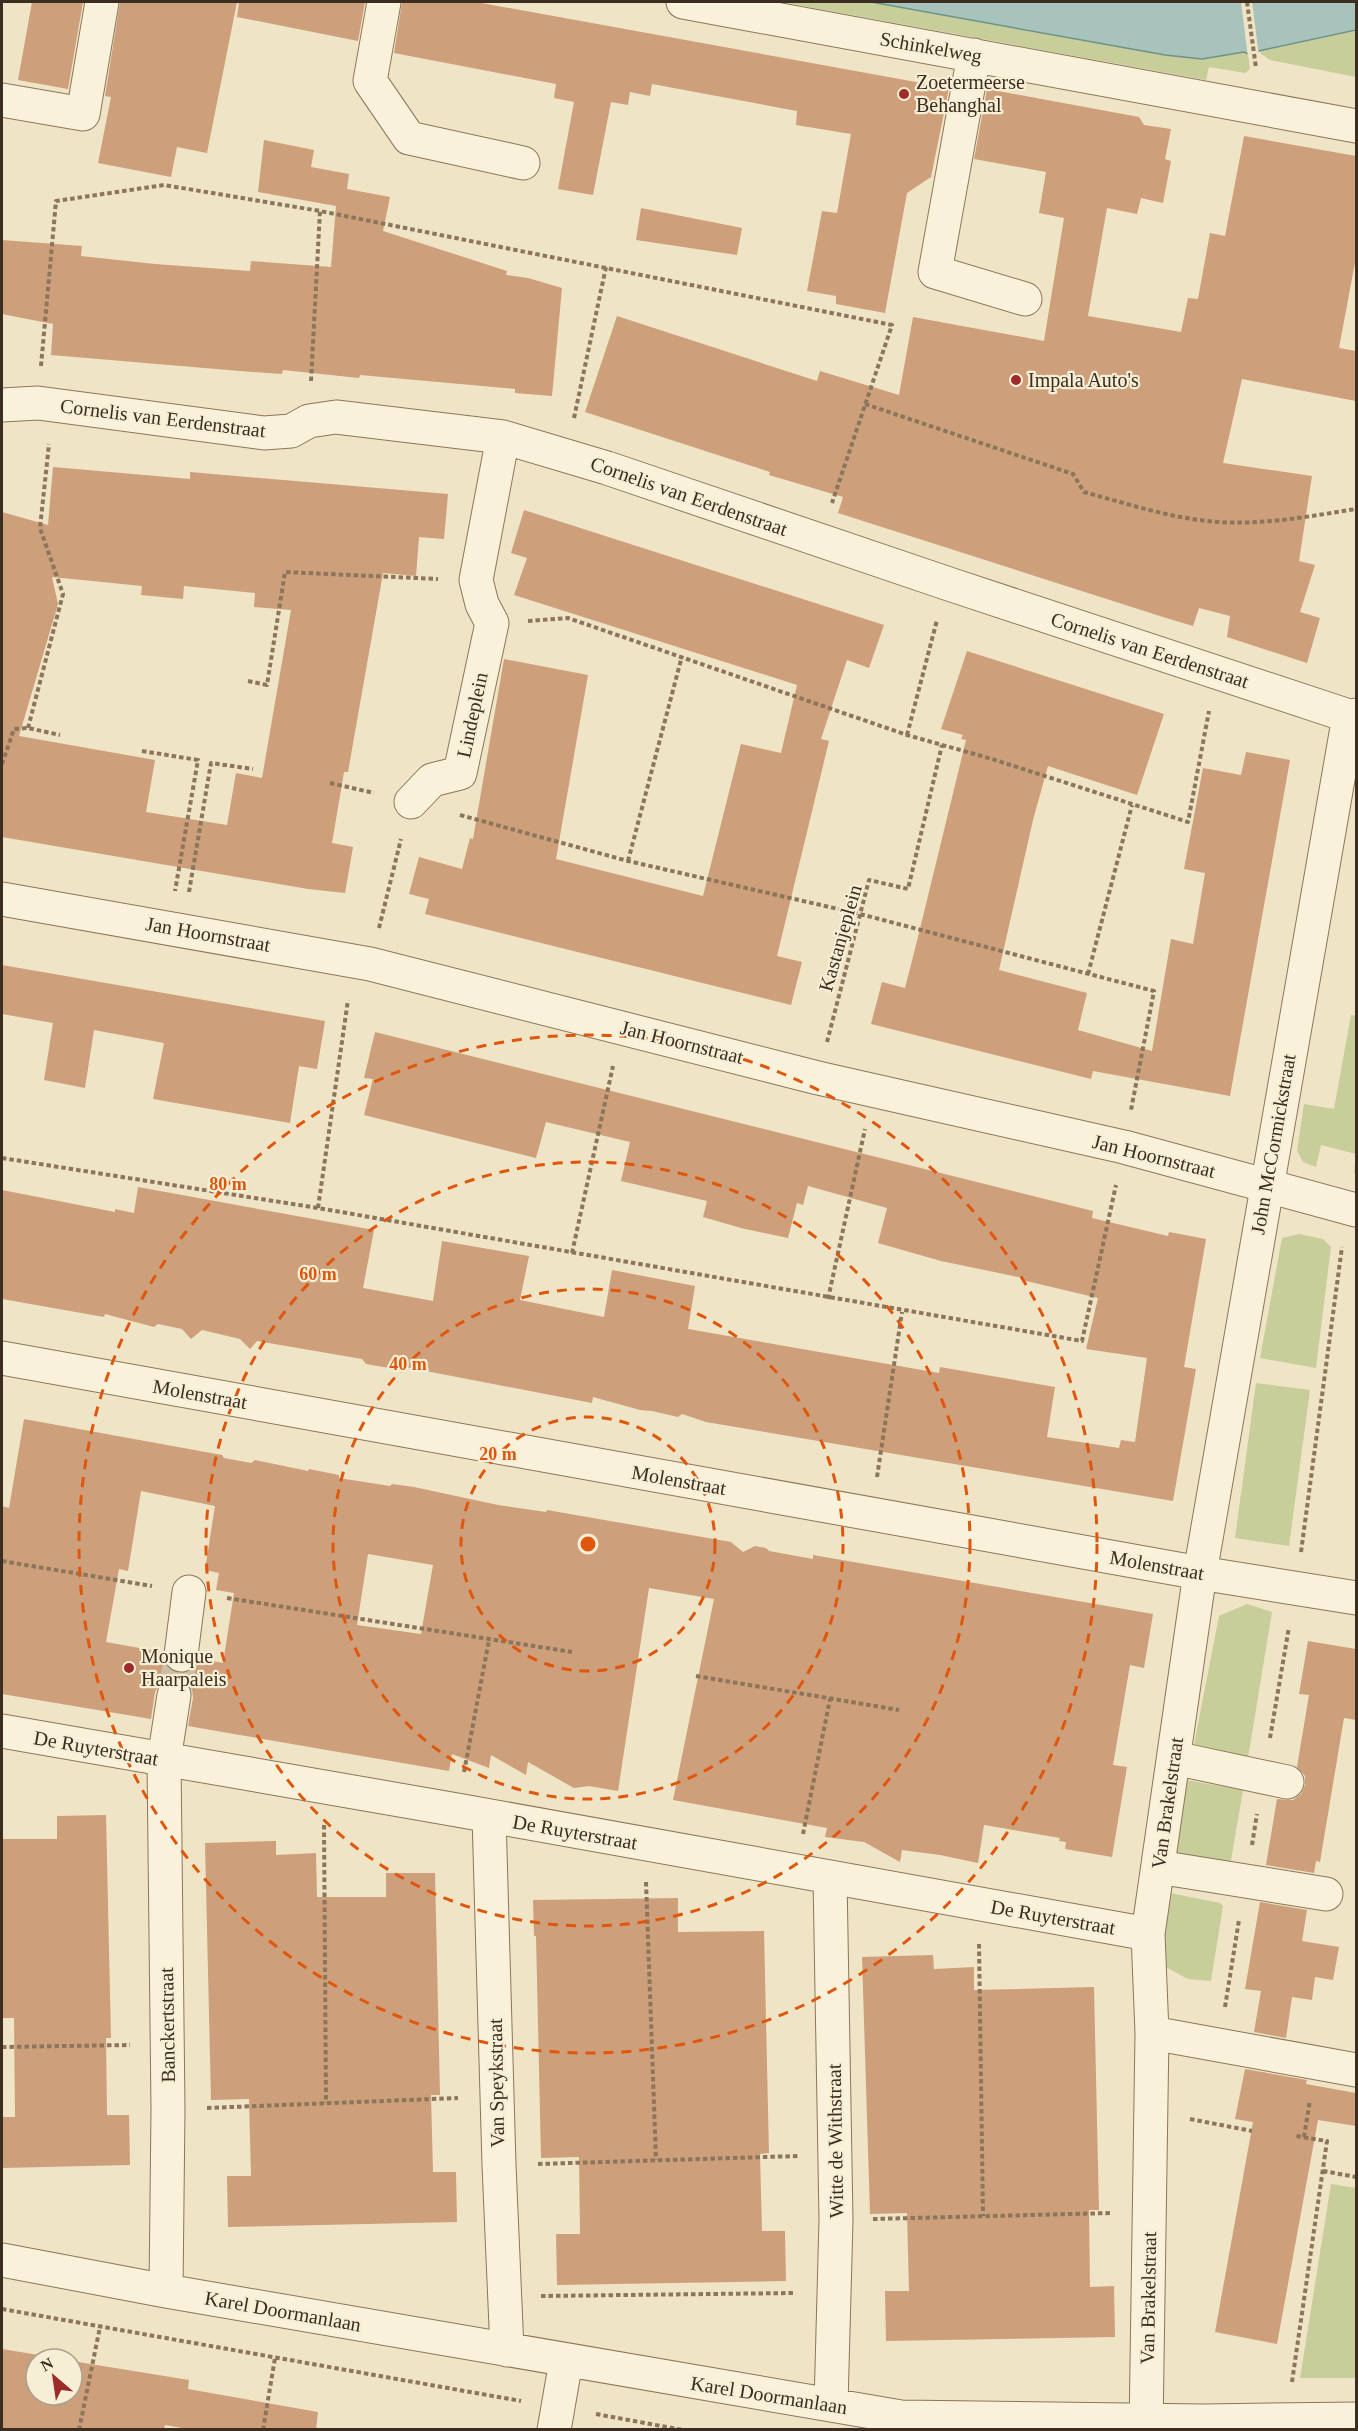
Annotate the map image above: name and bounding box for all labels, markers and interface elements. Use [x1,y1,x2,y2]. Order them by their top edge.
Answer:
street label: Schinkelweg [878,27,984,68]
place label: Zoetermeerse Behanghal [916,71,1025,117]
marker: Zoetermeerse Behanghal [897,87,911,101]
place label: Impala Auto's [1028,369,1139,392]
marker: Impala Auto's [1009,373,1023,387]
street label: Cornelis van Eerdenstraat [59,394,267,442]
street label: Cornelis van Eerdenstraat [588,452,791,540]
street label: Cornelis van Eerdenstraat [1048,608,1252,693]
street label: Lindeplein [452,670,493,760]
street label: Kastanjeplein [814,882,867,994]
street label: Jan Hoornstraat [144,912,272,956]
street label: Jan Hoornstraat [618,1016,746,1068]
street label: John McCormickstraat [1246,1052,1300,1236]
street label: Jan Hoornstraat [1090,1130,1218,1182]
text: 80 m [209,1174,247,1194]
text: 60 m [299,1264,337,1284]
text: 40 m [389,1354,427,1374]
street label: Molenstraat [151,1375,249,1413]
text: 20 m [479,1444,517,1464]
street label: Molenstraat [630,1461,728,1499]
centre of rings [578,1534,598,1554]
street label: Molenstraat [1108,1546,1206,1584]
place label: Monique Haarpaleis [141,1645,227,1691]
marker: Monique Haarpaleis [122,1661,136,1675]
street label: De Ruyterstraat [32,1726,160,1771]
street label: Van Brakelstraat [1147,1735,1187,1870]
street label: De Ruyterstraat [511,1810,639,1855]
street label: De Ruyterstraat [989,1895,1117,1940]
street label: Banckertstraat [155,1967,179,2083]
street label: Van Speykstraat [484,2018,509,2148]
street label: Witte de Withstraat [823,2063,847,2219]
street label: Van Brakelstraat [1136,2231,1160,2365]
street label: Karel Doormanlaan [203,2286,363,2336]
north arrow [24,2347,84,2407]
text: N [38,2354,57,2375]
street label: Karel Doormanlaan [689,2372,849,2418]

